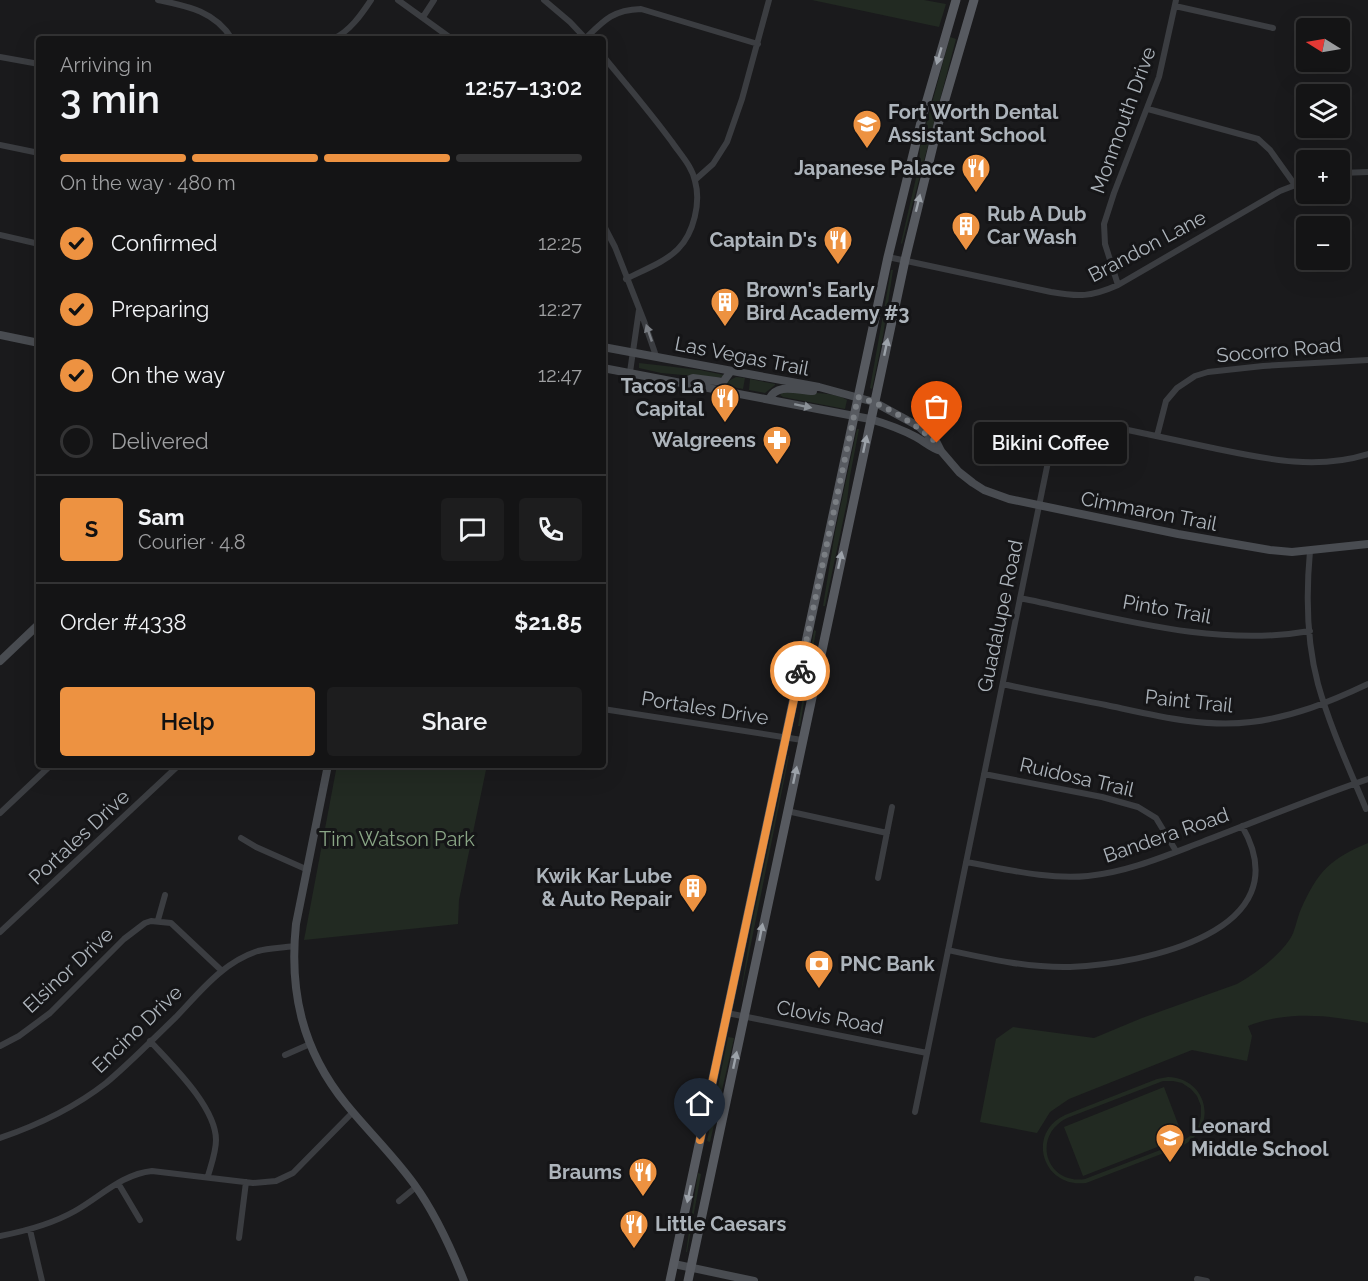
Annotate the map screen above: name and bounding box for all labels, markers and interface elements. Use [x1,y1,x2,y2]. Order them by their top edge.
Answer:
north arrow [1296,18,1350,72]
map controls [1296,18,1350,270]
street label: Monmouth Drive [1085,43,1161,197]
one-way arrow [934,47,943,65]
text: Arriving in [60,53,152,77]
text: 12:57–13:02 [465,74,582,100]
text: 3 min [60,76,160,122]
button: layers [1296,84,1350,138]
place label: Fort Worth Dental Assistant School [888,100,1059,147]
school or university icon: Fort Worth Dental Assistant School [851,108,883,150]
button: + [1296,150,1350,204]
restaurant icon: Japanese Palace [960,152,992,194]
place label: Japanese Palace [794,156,955,180]
text: On the way · 480 m [60,171,236,195]
one-way arrow [914,194,924,212]
place label: Rub A Dub Car Wash [987,202,1087,249]
street label: Brandon Lane [1084,205,1210,287]
building icon: Rub A Dub Car Wash [950,210,982,252]
button: − [1296,216,1350,270]
restaurant icon: Captain D's [822,224,854,266]
icon: check [60,227,93,260]
place label: Captain D's [709,228,817,252]
text: Confirmed [111,230,218,256]
text: 12:25 [538,231,582,255]
place label: Brown's Early Bird Academy #3 [746,278,910,325]
building icon: Brown's Early Bird Academy #3 [709,286,741,328]
icon: check [60,293,93,326]
text: Preparing [111,296,209,322]
text: 12:27 [538,297,582,321]
one-way arrow [643,324,653,342]
street label: Las Vegas Trail [673,331,812,381]
street label: Socorro Road [1215,333,1343,367]
one-way arrow [882,337,891,356]
icon: check [60,359,93,392]
text: On the way [111,362,225,388]
text: 12:47 [538,363,582,387]
place label: Tacos La Capital [621,374,705,421]
pin [911,381,962,443]
restaurant icon: Tacos La Capital [709,382,741,424]
icon: bag [920,390,953,423]
one-way arrow [794,402,813,411]
callout: Bikini Coffee [973,422,1126,464]
pharmacy icon: Walgreens [761,424,793,466]
text: Delivered [111,428,209,454]
place label: Walgreens [652,428,756,452]
text: Bikini Coffee [992,431,1109,455]
one-way arrow [861,434,870,453]
street label: Cimmaron Trail [1079,486,1220,536]
button: chat [441,498,504,561]
button: phone [519,498,582,561]
text: Sam [138,504,185,530]
text: S [85,516,98,542]
text: Courier · 4.8 [138,530,246,554]
street label: Guadalupe Road [972,538,1028,694]
one-way arrow [836,551,846,570]
street label: Pinto Trail [1121,589,1214,629]
text: Order #4338 [60,609,187,635]
text: $21.85 [514,609,582,635]
courier [770,641,830,701]
icon: bike [784,655,817,688]
street label: Paint Trail [1144,684,1235,718]
street label: Portales Drive [640,686,771,730]
button: Help [60,687,315,756]
button: Share [327,687,582,756]
street label: Ruidosa Trail [1017,752,1137,802]
one-way arrow [790,765,800,784]
street label: Portales Drive [24,784,134,890]
street label: Bandera Road [1100,802,1232,868]
park label: Tim Watson Park [319,827,475,851]
place label: Kwik Kar Lube & Auto Repair [536,864,672,911]
building icon: Kwik Kar Lube & Auto Repair [677,872,709,914]
street label: Elsinor Drive [18,922,118,1018]
one-way arrow [757,922,766,941]
bank icon: PNC Bank [803,948,835,990]
place label: PNC Bank [840,952,935,976]
street label: Encino Drive [87,980,187,1078]
street label: Clovis Road [774,995,886,1039]
one-way arrow [731,1050,740,1069]
pin [674,1078,725,1140]
icon: home [683,1087,716,1120]
place label: Leonard Middle School [1191,1114,1329,1161]
school or university icon: Leonard Middle School [1154,1122,1186,1164]
restaurant icon: Braums [627,1156,659,1198]
place label: Braums [548,1160,622,1184]
one-way arrow [683,1184,693,1203]
restaurant icon: Little Caesars [618,1208,650,1250]
place label: Little Caesars [655,1212,787,1236]

